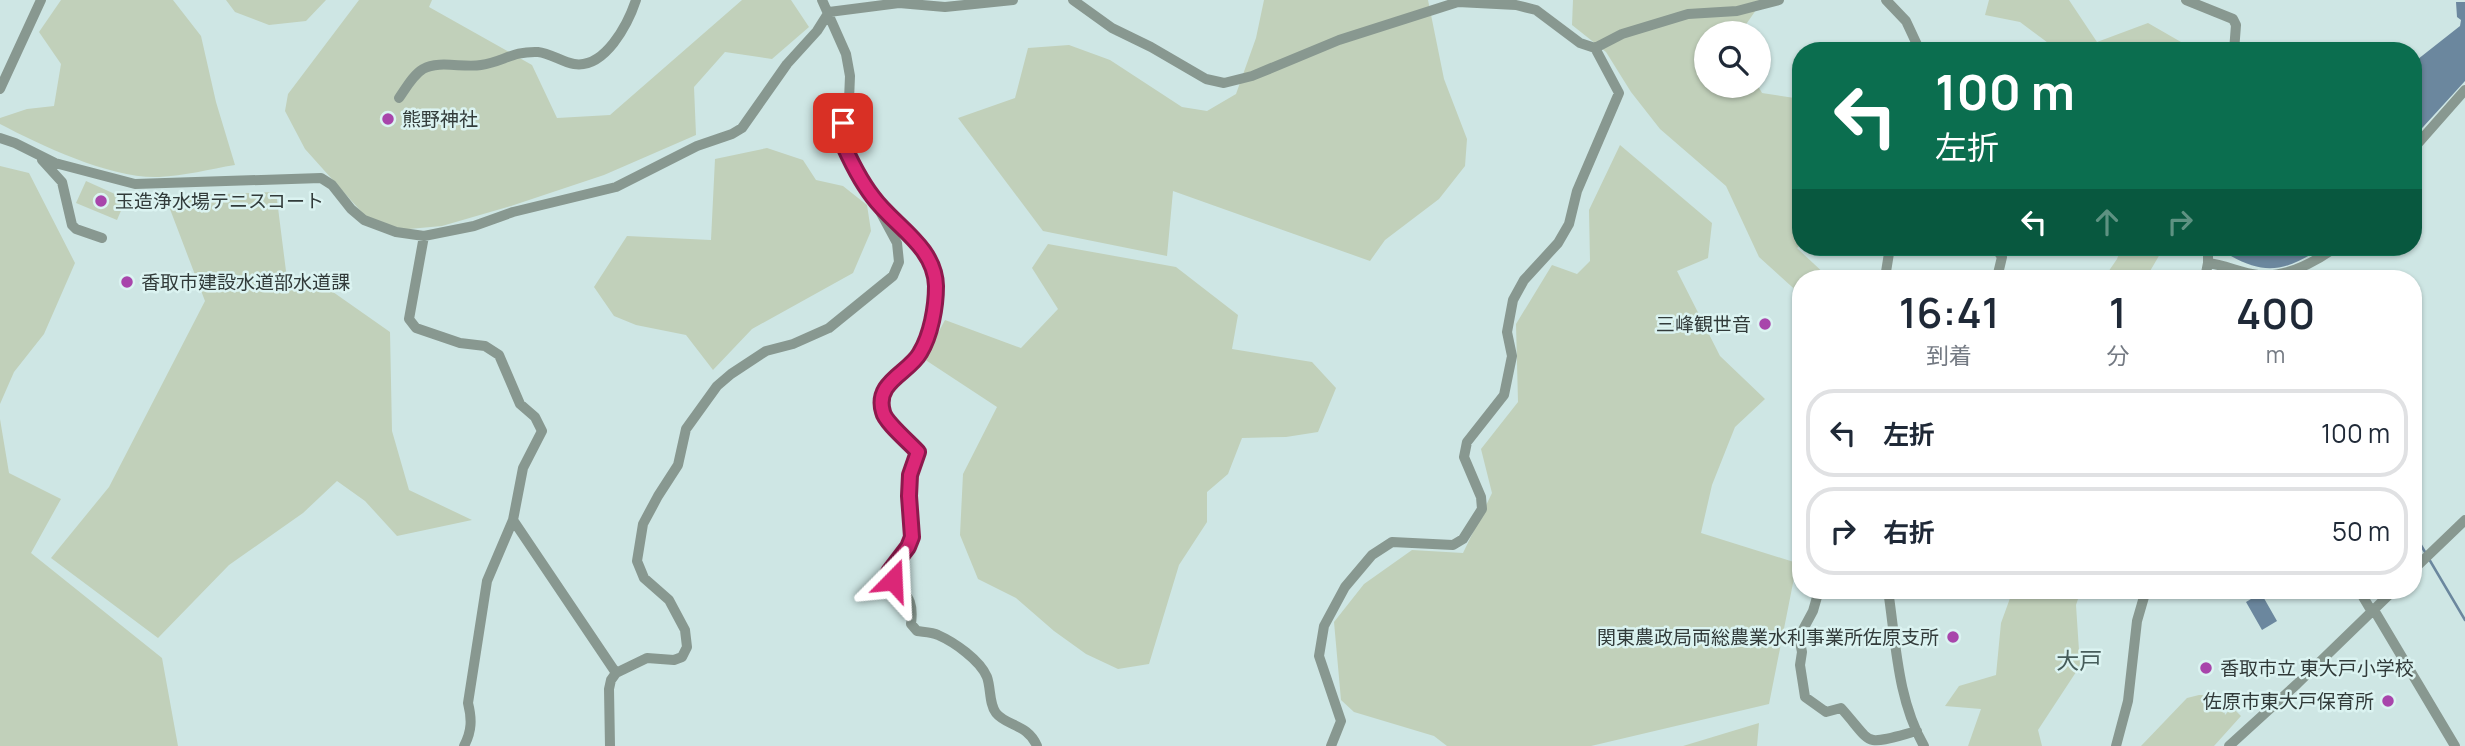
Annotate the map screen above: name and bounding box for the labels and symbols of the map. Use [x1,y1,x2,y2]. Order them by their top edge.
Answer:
pin [813,93,873,153]
place label: 熊野神社 [402,106,478,132]
marker: 熊野神社 [380,111,396,127]
place label: 玉造浄水場テニスコート [115,188,324,214]
marker: 玉造浄水場テニスコート [93,193,109,209]
place label: 香取市建設水道部水道課 [141,269,350,295]
marker: 香取市建設水道部水道課 [119,274,135,290]
place label: 三峰観世音 [1656,311,1751,337]
marker: 三峰観世音 [1757,316,1773,332]
position arrow [856,543,930,617]
place label: 関東農政局両総農業水利事業所佐原支所 [1597,624,1939,650]
marker: 関東農政局両総農業水利事業所佐原支所 [1945,629,1961,645]
district label: 大戸 [2056,644,2102,676]
place label: 香取市立 東大戸小学校 [2220,655,2414,681]
marker: 香取市立 東大戸小学校 [2198,660,2214,676]
place label: 佐原市東大戸保育所 [2203,688,2374,714]
marker: 佐原市東大戸保育所 [2380,693,2396,709]

